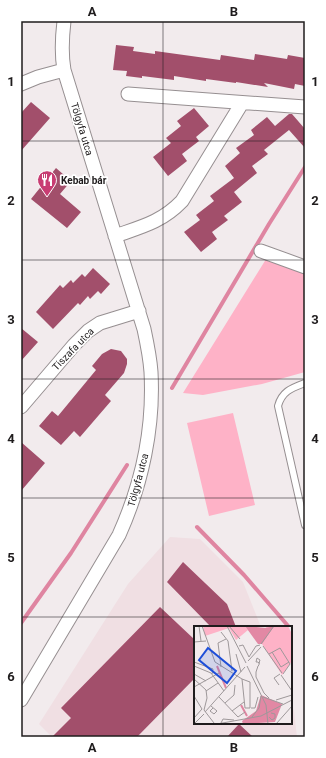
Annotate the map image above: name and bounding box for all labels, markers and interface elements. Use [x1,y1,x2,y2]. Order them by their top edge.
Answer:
text: A [88,4,97,19]
text: B [230,4,238,19]
text: 1 [7,74,15,89]
text: 1 [311,74,319,89]
street label: Tölgyfa utca [69,101,95,157]
restaurant icon: Kebab bár [36,169,58,197]
place label: Kebab bár [61,175,107,186]
text: 2 [7,193,15,208]
text: 2 [311,193,319,208]
text: 3 [7,312,15,327]
text: 3 [311,312,319,327]
street label: Tiszafa utca [50,325,96,373]
text: 4 [7,431,15,446]
text: 4 [311,431,319,446]
street label: Tölgyfa utca [126,452,150,508]
text: 5 [7,550,15,565]
text: 5 [311,550,319,565]
inset map [194,626,292,724]
text: 6 [7,669,15,684]
text: 6 [311,669,319,684]
text: A [88,740,97,755]
text: B [230,740,238,755]

